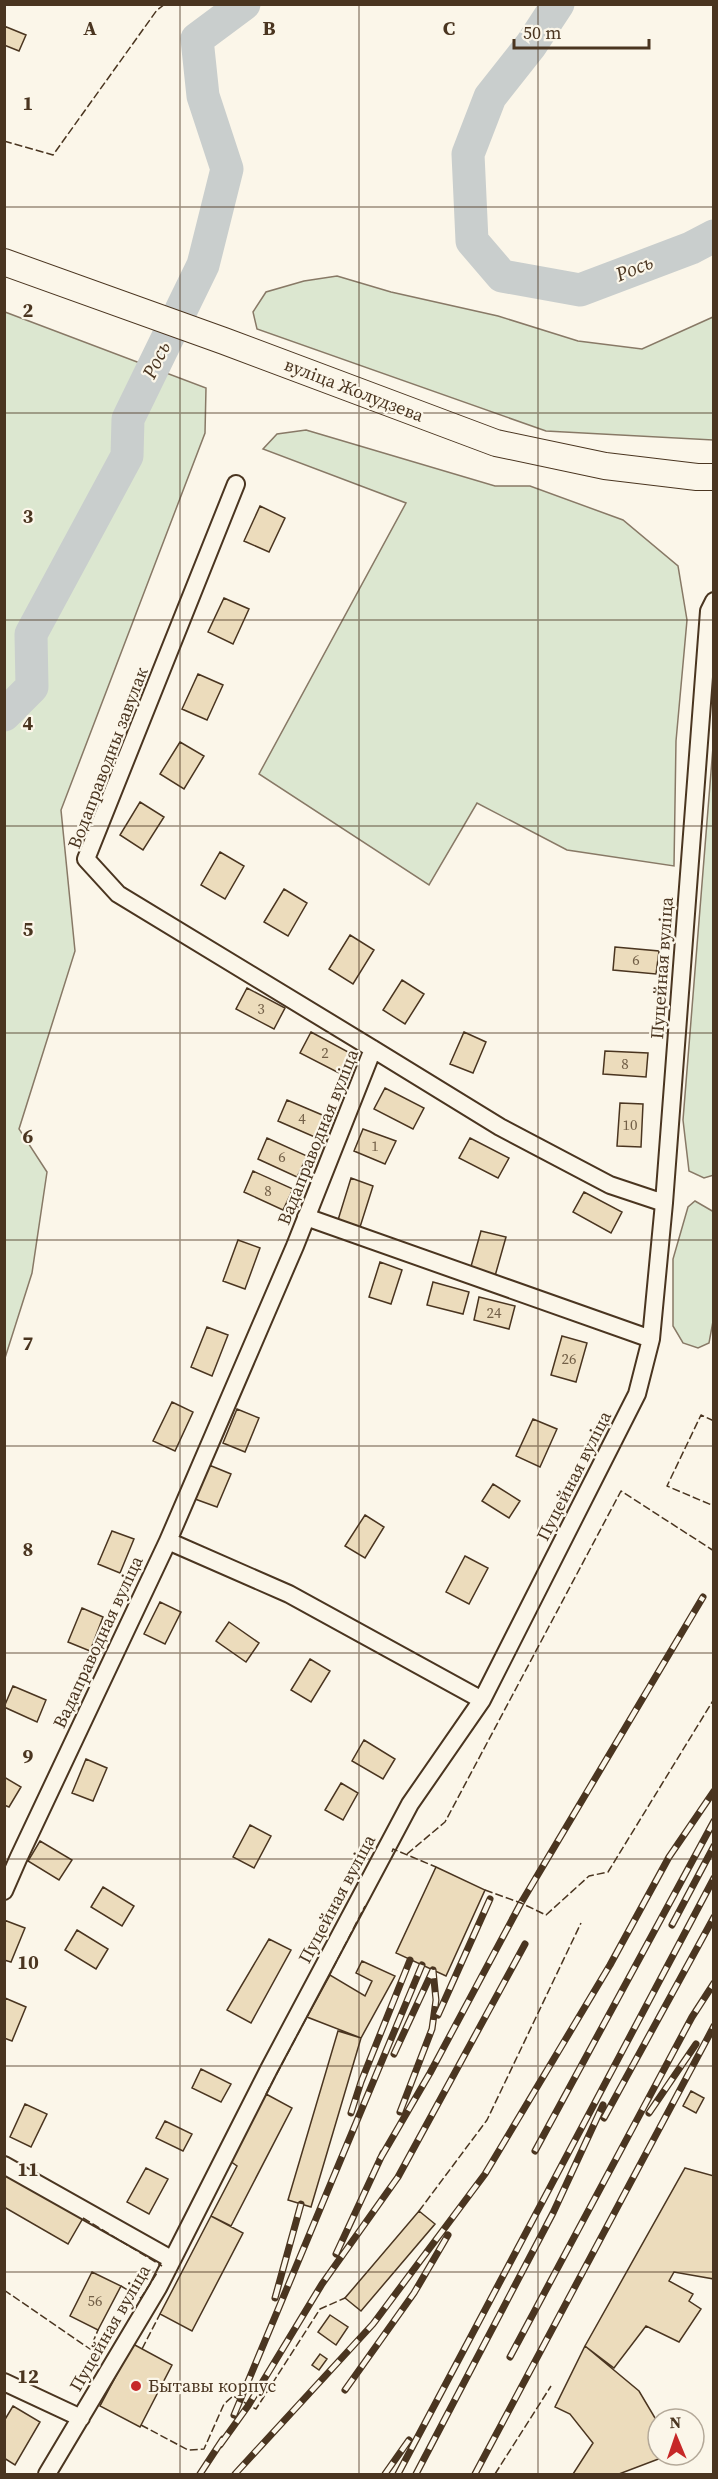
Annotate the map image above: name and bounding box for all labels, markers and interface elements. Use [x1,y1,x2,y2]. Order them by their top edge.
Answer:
scale bar [514,12,649,50]
text: A [83,14,97,42]
text: B [262,14,276,42]
text: C [443,14,455,42]
text: 50 m [523,20,561,45]
text: 1 [23,89,33,117]
water label: Рось [610,248,657,289]
text: 2 [23,296,34,324]
water label: Рось [135,337,177,384]
street label: вуліца Жолудзева [281,351,428,428]
text: 3 [23,502,34,530]
street label: Водаправодны завулак [61,663,154,852]
text: 4 [23,709,34,737]
street label: Пуцейная вуліца [644,895,679,1040]
text: 5 [23,915,34,943]
house number: 6 [632,949,640,970]
house number: 3 [257,998,265,1019]
house number: 2 [321,1042,329,1063]
street label: Вадаправодная вуліца [271,1044,365,1228]
house number: 8 [621,1053,629,1074]
house number: 4 [298,1108,306,1129]
house number: 10 [622,1114,638,1135]
text: 6 [23,1122,34,1150]
house number: 1 [371,1135,379,1156]
house number: 6 [278,1146,286,1167]
house number: 8 [264,1180,272,1201]
house number: 24 [486,1302,502,1323]
text: 7 [23,1329,34,1357]
house number: 26 [561,1348,577,1369]
street label: Пуцейная вуліца [530,1406,617,1545]
text: 8 [23,1535,33,1563]
street label: Вадаправодная вуліца [47,1551,149,1732]
text: 9 [23,1742,34,1770]
street label: Пуцейная вуліца [292,1829,381,1968]
text: 10 [17,1948,39,1976]
text: 11 [17,2155,39,2183]
street label: Пуцейная вуліца [63,2259,156,2396]
house number: 56 [87,2290,103,2311]
text: 12 [17,2362,39,2390]
place label: Бытавы корпус [148,2373,277,2398]
marker: Бытавы корпус [129,2379,143,2393]
north arrow [646,2407,706,2467]
text: N [669,2411,682,2433]

